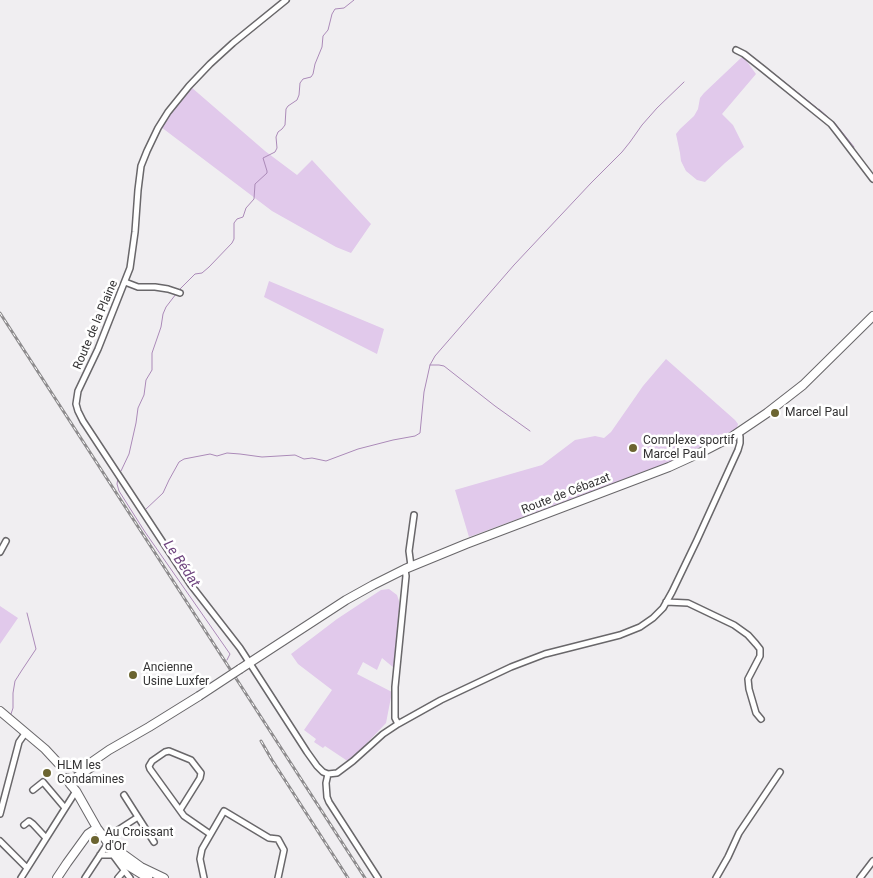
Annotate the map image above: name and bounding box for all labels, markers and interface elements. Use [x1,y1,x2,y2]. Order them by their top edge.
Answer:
street label: Route de la Plaine [71,278,121,372]
place label: Marcel Paul [785,406,848,420]
marker: Marcel Paul [769,407,781,419]
place label: Complexe sportif Marcel Paul [643,434,735,462]
marker: Complexe sportif Marcel Paul [627,442,639,454]
street label: Route de Cébazat [520,470,612,518]
water label: Le Bédat [159,537,203,591]
place label: Ancienne Usine Luxfer [143,661,209,689]
marker: Ancienne Usine Luxfer [127,669,139,681]
place label: HLM les Condamines [57,759,124,787]
marker: HLM les Condamines [41,767,53,779]
place label: Au Croissant d'Or [105,826,173,854]
marker: Au Croissant d'Or [89,834,101,846]

